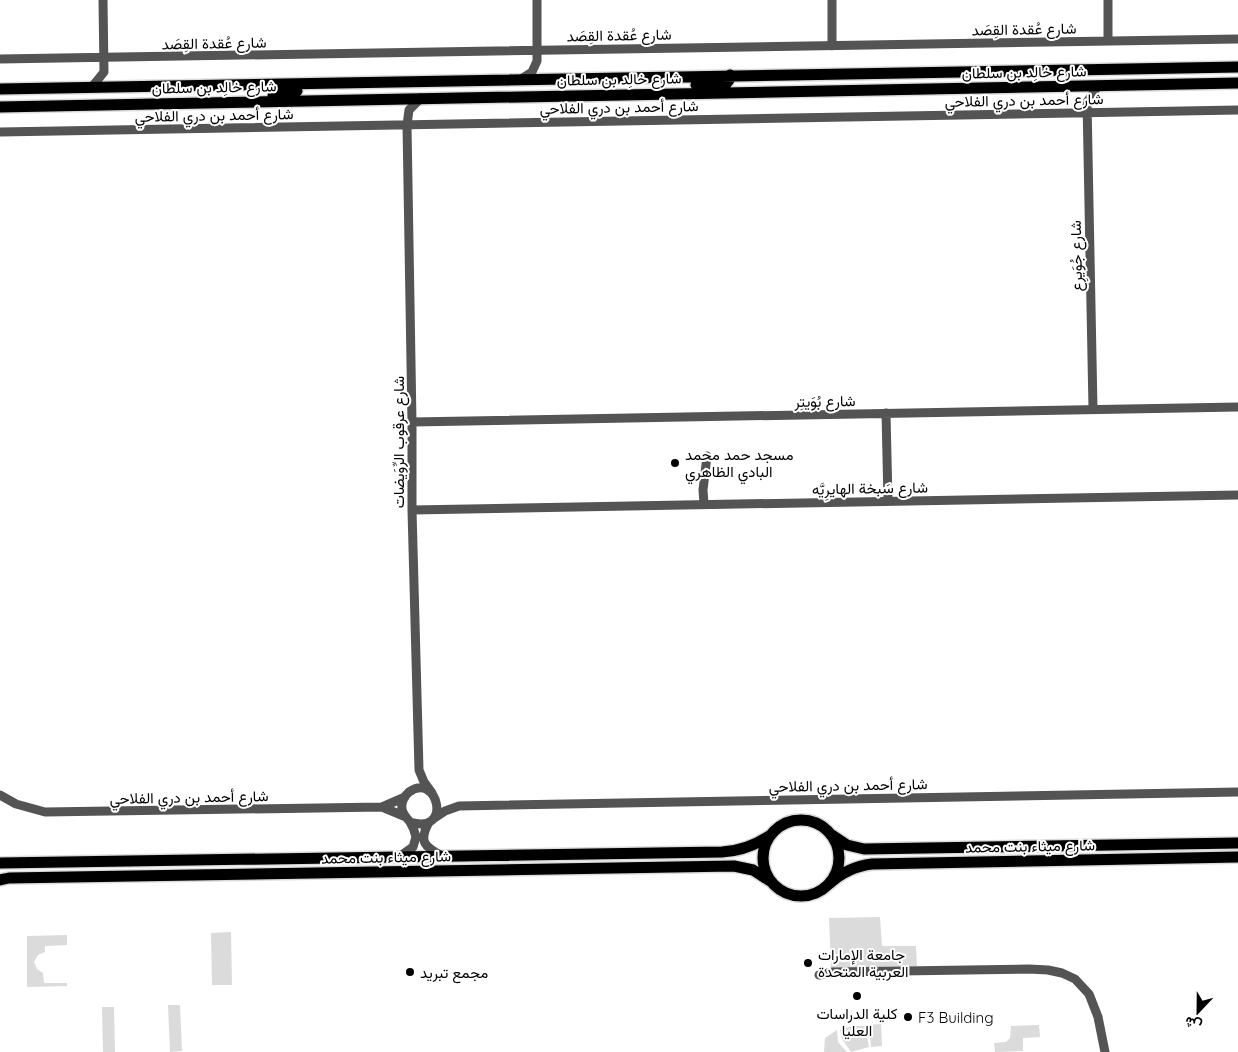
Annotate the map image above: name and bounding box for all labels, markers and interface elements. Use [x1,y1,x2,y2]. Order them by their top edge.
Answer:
street label: شارع عُقدة القِصَد [971,19,1077,41]
street label: شارع عُقدة القِصَد [566,25,672,47]
street label: شارع عُقدة القِصَد [161,33,267,55]
street label: شارع خالِد بن سلطان [961,61,1087,85]
street label: شارع خالِد بن سلطان [556,68,682,92]
street label: شارع خالِد بن سلطان [151,76,277,100]
street label: شارع أحمد بن دري الفلاحي [944,89,1104,115]
street label: شارع أحمد بن دري الفلاحي [539,96,699,122]
street label: شارع أحمد بن دري الفلاحي [134,104,294,130]
street label: شارع جُوَيرِع [1066,220,1089,292]
street label: شارع عرقوب الرِّوَيضات [389,376,410,508]
street label: شارع بُوَيتِر [793,391,856,413]
place label: مسجد حمد محمد البادي الظاهري [685,445,793,485]
marker: مسجد حمد محمد البادي الظاهري [669,457,681,469]
street label: شارع سَبخة الهايرِيَّه [812,477,928,501]
street label: شارع أحمد بن دري الفلاحي [768,774,928,800]
street label: شارع أحمد بن دري الفلاحي [109,786,269,812]
street label: شارع ميثاء بنت محمد [965,835,1095,859]
street label: شارع ميثاء بنت محمد [321,846,451,870]
place label: جامعة الإمارات العربية المتحدة [818,945,909,981]
marker: جامعة الإمارات العربية المتحدة [802,957,814,969]
place label: مجمع تبريد [420,963,488,984]
marker: مجمع تبريد [404,966,416,978]
north arrow [1173,987,1223,1037]
marker: كلية الدراسات العليا [851,990,863,1002]
place label: كلية الدراسات العليا [817,1004,898,1040]
place label: F3 Building [918,1008,994,1027]
marker: F3 Building [902,1011,914,1023]
text: ش [1182,1012,1204,1036]

